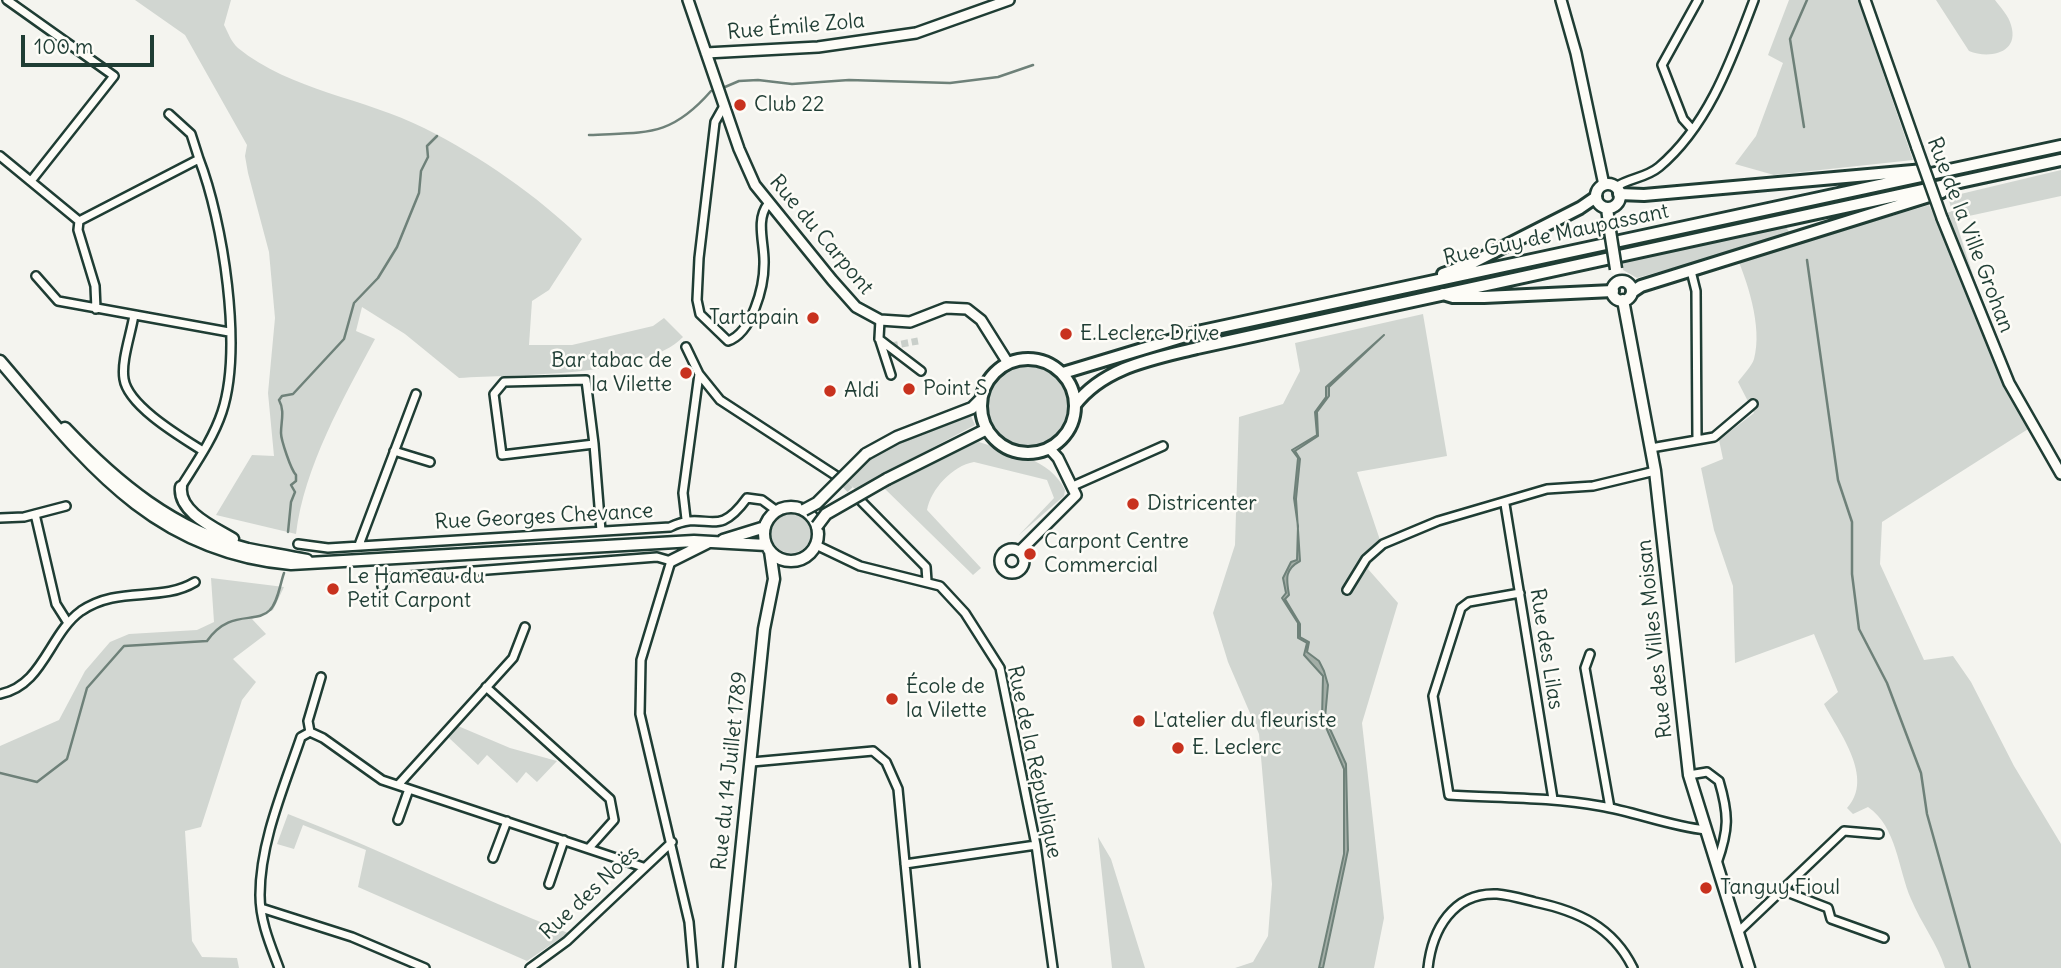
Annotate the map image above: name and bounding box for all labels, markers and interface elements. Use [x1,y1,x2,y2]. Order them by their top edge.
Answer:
street label: Rue Émile Zola [726,8,866,46]
scale bar [24,21,158,65]
text: 100 m [34,33,93,60]
place label: Club 22 [754,92,824,118]
marker: Club 22 [732,97,748,113]
street label: Rue de la Ville Grohan [1921,134,2019,336]
street label: Rue du Carpont [764,170,878,300]
street label: Rue Guy de Maupassant [1441,199,1671,271]
place label: Tartapain [709,305,799,331]
marker: Tartapain [805,310,821,326]
place label: E.Leclerc Drive [1080,321,1219,347]
marker: E.Leclerc Drive [1058,326,1074,342]
place label: Bar tabac de la Vilette [551,348,672,398]
marker: Bar tabac de la Vilette [678,365,694,381]
place label: Point S [923,376,987,402]
place label: Aldi [844,378,879,404]
marker: Point S [901,381,917,397]
marker: Aldi [822,383,838,399]
place label: Districenter [1147,491,1257,517]
marker: Districenter [1125,496,1141,512]
street label: Rue Georges Chevance [434,499,654,535]
place label: Carpont Centre Commercial [1044,529,1189,579]
street label: Rue des Villes Moisan [1632,538,1678,740]
marker: Carpont Centre Commercial [1022,546,1038,562]
place label: Le Hameau du Petit Carpont [347,564,485,614]
marker: Le Hameau du Petit Carpont [325,581,341,597]
street label: Rue des Lilas [1524,587,1568,711]
street label: Rue de la République [1001,663,1067,861]
street label: Rue du 14 Juillet 1789 [707,670,753,872]
place label: École de la Vilette [906,674,987,724]
marker: École de la Vilette [884,691,900,707]
place label: L'atelier du fleuriste [1153,708,1336,734]
marker: L'atelier du fleuriste [1131,713,1147,729]
place label: E. Leclerc [1192,735,1282,761]
marker: E. Leclerc [1170,740,1186,756]
street label: Rue des Noës [535,841,645,945]
place label: Tanguy Fioul [1720,875,1840,901]
marker: Tanguy Fioul [1698,880,1714,896]

